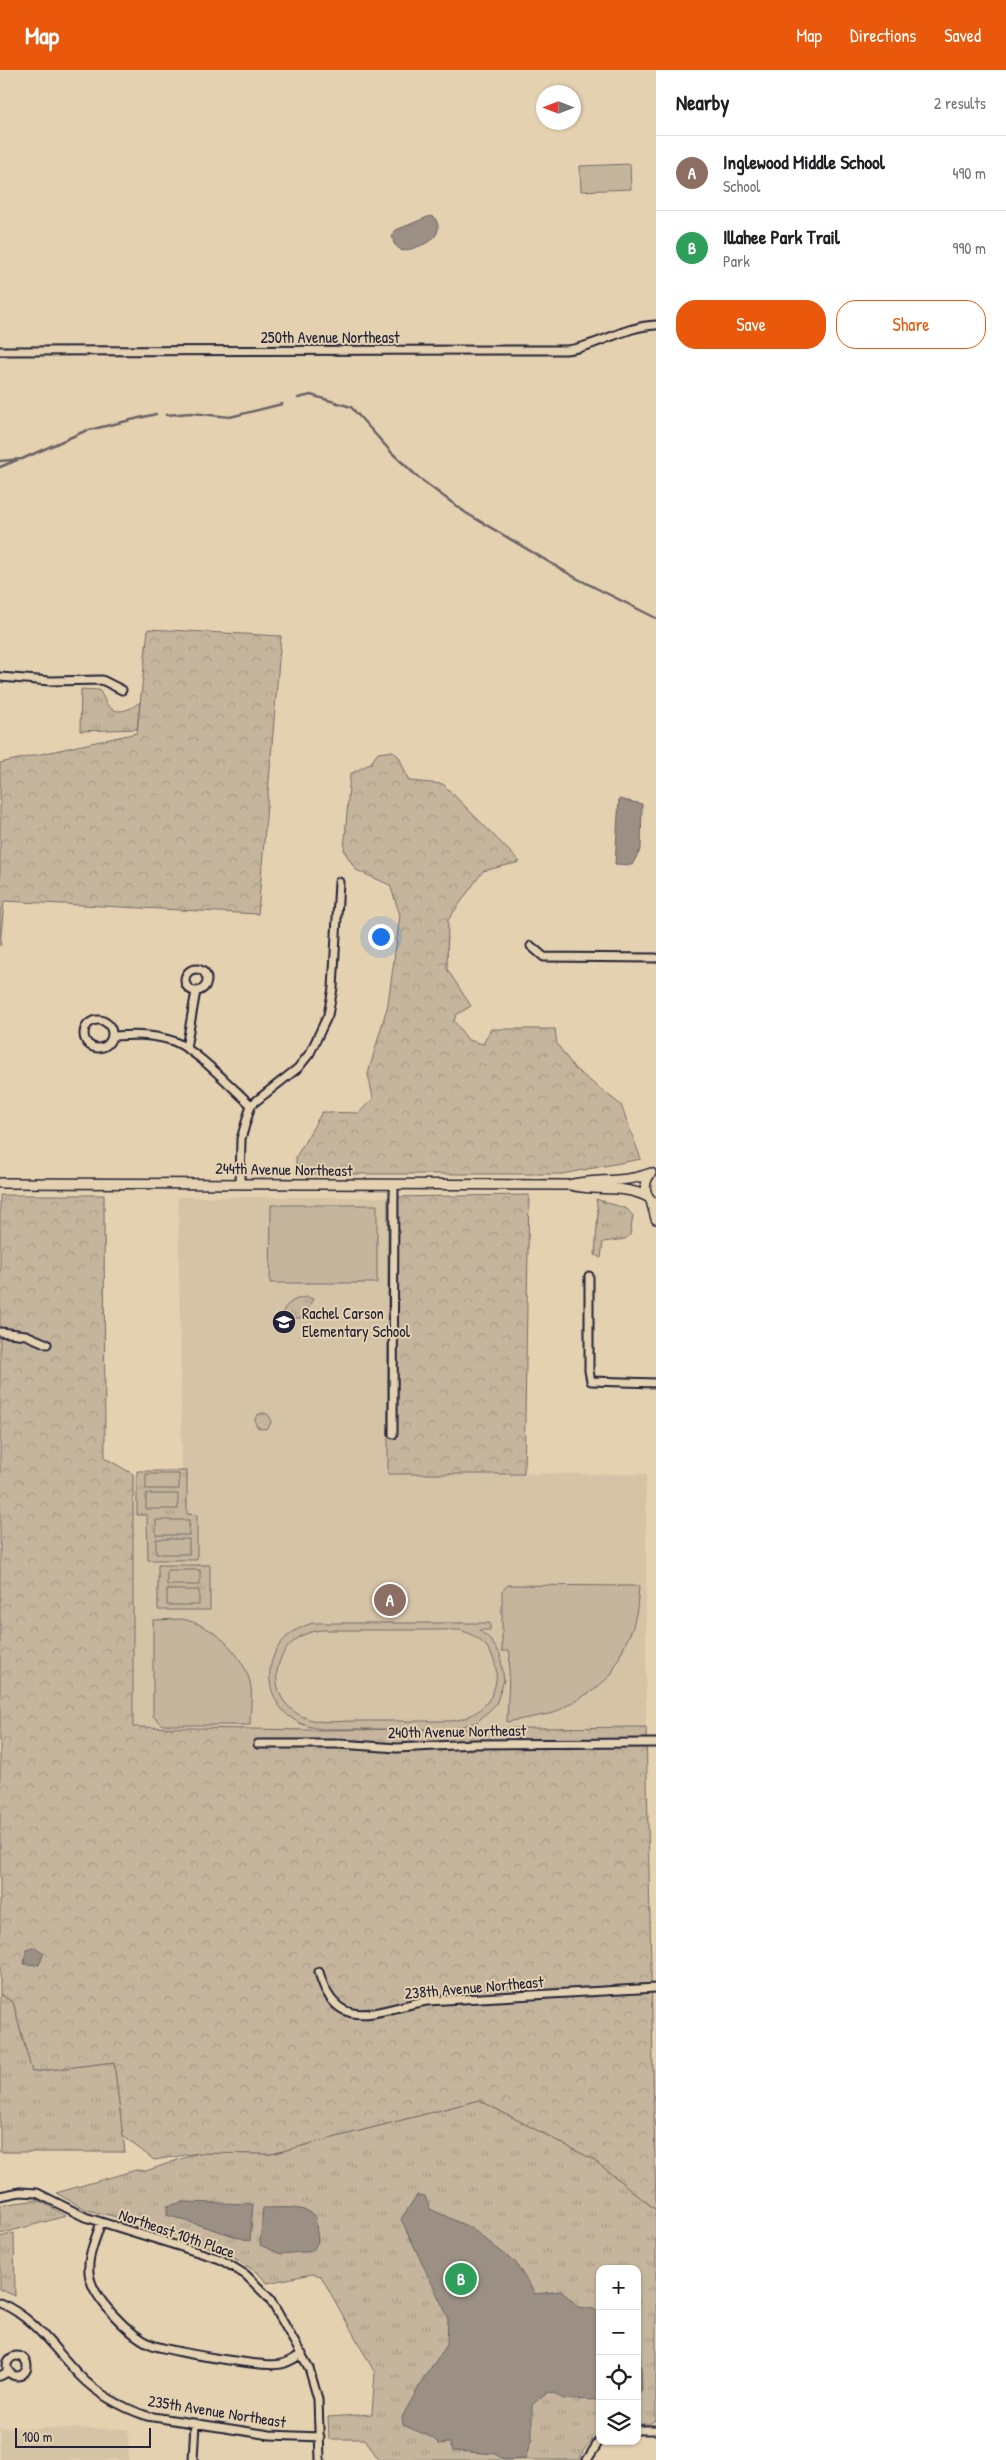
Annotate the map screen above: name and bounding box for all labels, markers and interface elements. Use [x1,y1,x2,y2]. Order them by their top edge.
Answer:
text: Map [25,19,59,51]
text: Map [797,23,822,48]
text: Directions [850,23,916,48]
text: Saved [944,23,981,48]
north arrow [536,85,581,130]
text: Nearby [676,88,729,117]
text: 2 results [934,92,986,114]
text: Inglewood Middle School [723,149,885,175]
text: A [688,162,696,184]
text: 490 m [952,162,986,184]
text: School [723,175,760,197]
text: Illahee Park Trail [723,224,840,250]
text: B [688,237,696,259]
text: 990 m [953,237,986,259]
text: Park [723,250,750,272]
button: Save [676,300,826,349]
button: Share [836,300,986,349]
street label: 250th Avenue Northeast [260,326,400,348]
your location [368,924,394,950]
street label: 244th Avenue Northeast [215,1157,353,1181]
place label: Rachel Carson Elementary School [302,1302,411,1342]
school or university icon: Rachel Carson Elementary School [271,1309,297,1335]
pin: A [374,1581,406,1619]
street label: 240th Avenue Northeast [388,1719,527,1743]
street label: 238th Avenue Northeast [404,1970,545,2004]
street label: Northeast 10th Place [116,2203,238,2263]
pin: B [445,2260,477,2298]
map controls [596,2265,641,2445]
button: + [596,2265,641,2310]
button: − [596,2310,641,2355]
button: locate [596,2355,641,2400]
street label: 235th Avenue Northeast [147,2389,288,2433]
button: layers [596,2400,641,2445]
scale bar [15,2425,151,2448]
text: 100 m [22,2427,52,2446]

